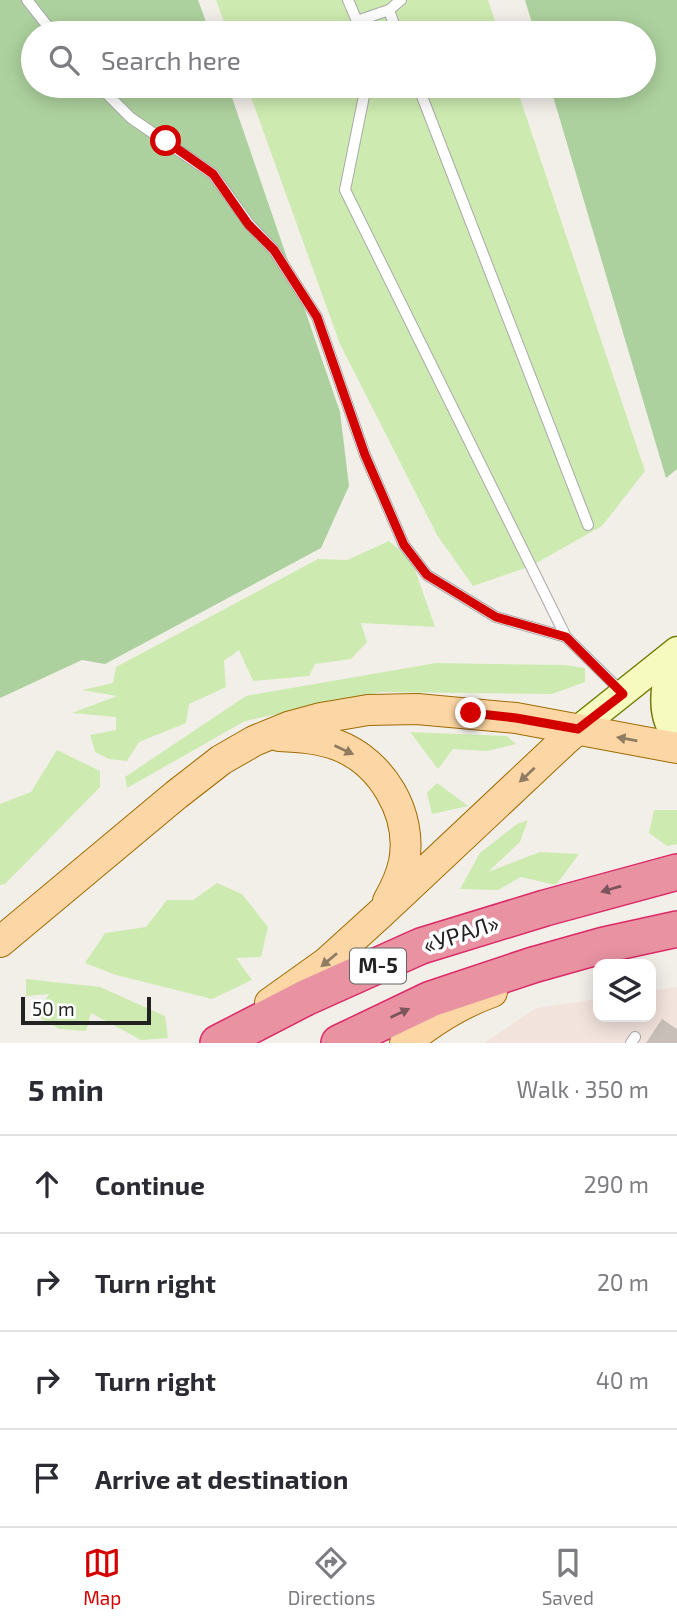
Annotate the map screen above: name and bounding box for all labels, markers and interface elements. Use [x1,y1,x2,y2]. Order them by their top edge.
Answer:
search box [21,21,656,98]
icon: search [45,41,83,79]
text: Search here [101,44,241,75]
route start [150,125,181,156]
route end [455,697,486,728]
one-way arrow [616,733,638,744]
one-way arrow [334,744,354,755]
one-way arrow [519,767,536,783]
one-way arrow [600,884,622,895]
street label: «УРАЛ» [419,908,502,958]
road number: М-5 [350,948,406,984]
one-way arrow [320,952,338,967]
map controls [593,959,656,1022]
button: layers [593,959,656,1022]
scale bar [21,994,150,1026]
text: 50 m [32,997,75,1020]
one-way arrow [390,1007,410,1019]
text: 5 min [28,1071,104,1107]
text: Walk · 350 m [517,1075,649,1103]
icon: ahead [28,1165,66,1203]
text: Continue [95,1169,205,1200]
text: 290 m [584,1170,649,1198]
icon: right [28,1263,66,1301]
text: Turn right [95,1267,216,1298]
text: 20 m [597,1268,649,1296]
icon: right [28,1361,66,1399]
text: Turn right [95,1365,216,1396]
text: 40 m [596,1366,649,1394]
icon: arrive [28,1459,66,1497]
text: Arrive at destination [95,1463,348,1494]
tab: Map [83,1544,121,1609]
tab: Directions [288,1544,375,1609]
tab: Saved [542,1544,594,1609]

